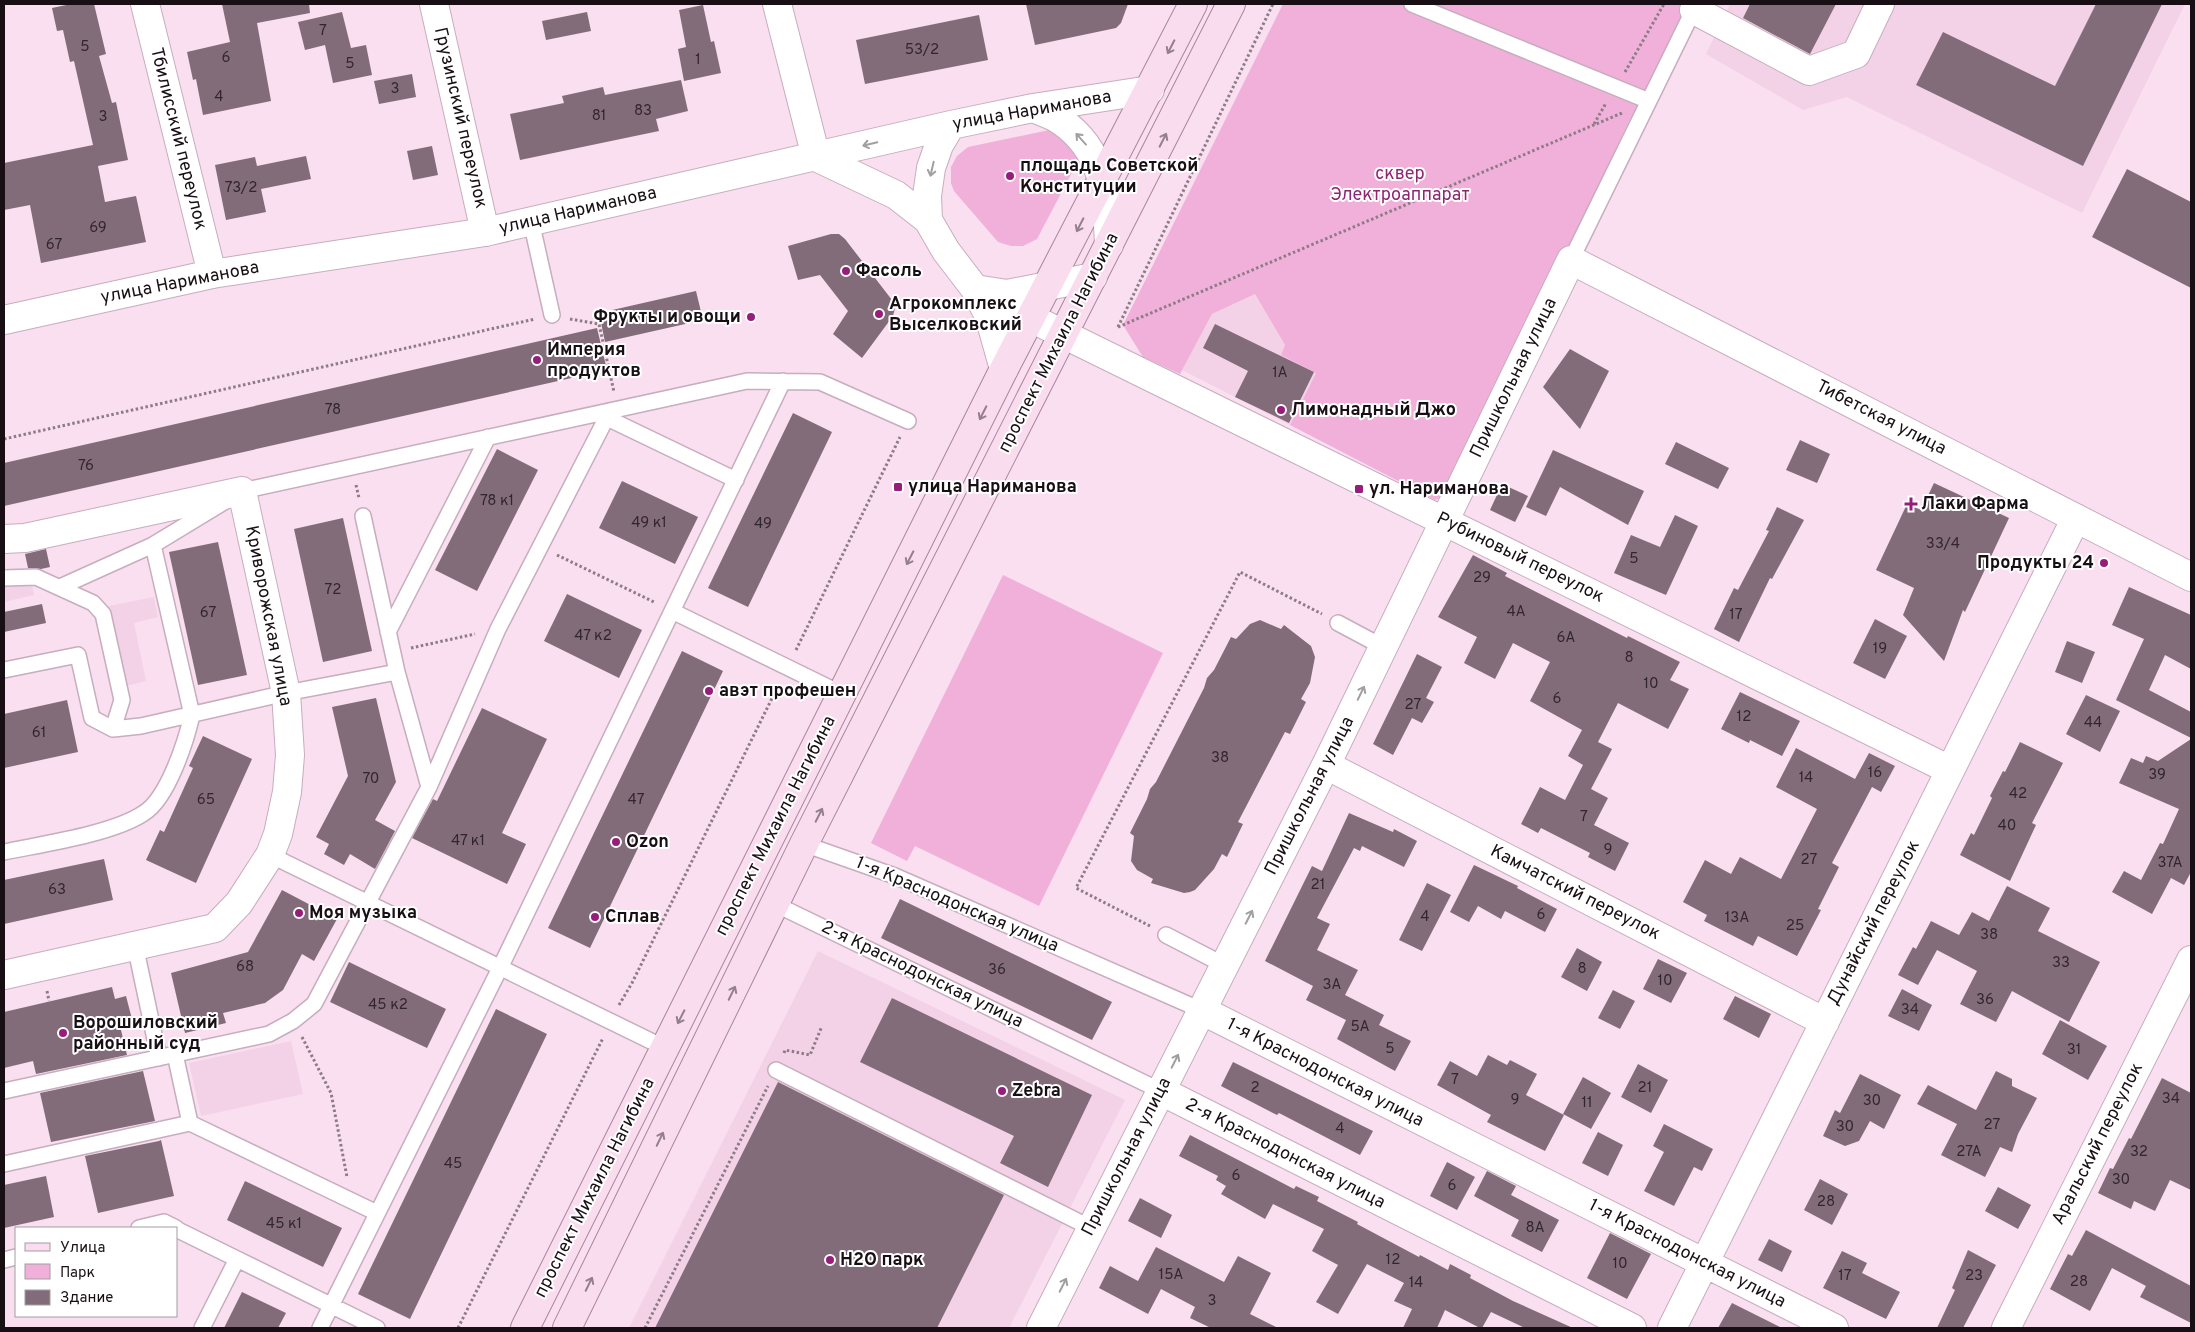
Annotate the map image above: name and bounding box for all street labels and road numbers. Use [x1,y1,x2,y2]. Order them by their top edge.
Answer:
street label: Грузинский переулок [428,25,492,211]
street label: Тбилисский переулок [144,45,212,233]
street label: улица Нариманова [951,86,1113,136]
street label: улица Нариманова [497,182,659,240]
street label: проспект Михаила Нагибина [993,229,1125,457]
street label: улица Нариманова [99,256,261,310]
street label: Пришкольная улица [1465,294,1563,462]
street label: Тибетская улица [1812,375,1950,461]
street label: Рубиновый переулок [1432,507,1608,609]
street label: Криворожская улица [239,524,297,708]
street label: проспект Михаила Нагибина [710,712,842,940]
street label: Пришкольная улица [1260,713,1360,879]
street label: Дунайский переулок [1822,837,1926,1009]
street label: Камчатский переулок [1486,840,1664,946]
street label: 1-я Краснодонская улица [852,852,1062,958]
street label: 2-я Краснодонская улица [817,916,1027,1034]
street label: 1-я Краснодонская улица [1223,1013,1427,1133]
street label: Аральский переулок [2047,1059,2149,1229]
street label: проспект Михаила Нагибина [529,1074,661,1302]
street label: Пришкольная улица [1077,1074,1177,1240]
street label: 2-я Краснодонская улица [1181,1093,1389,1215]
street label: 1-я Краснодонская улица [1585,1194,1789,1314]

